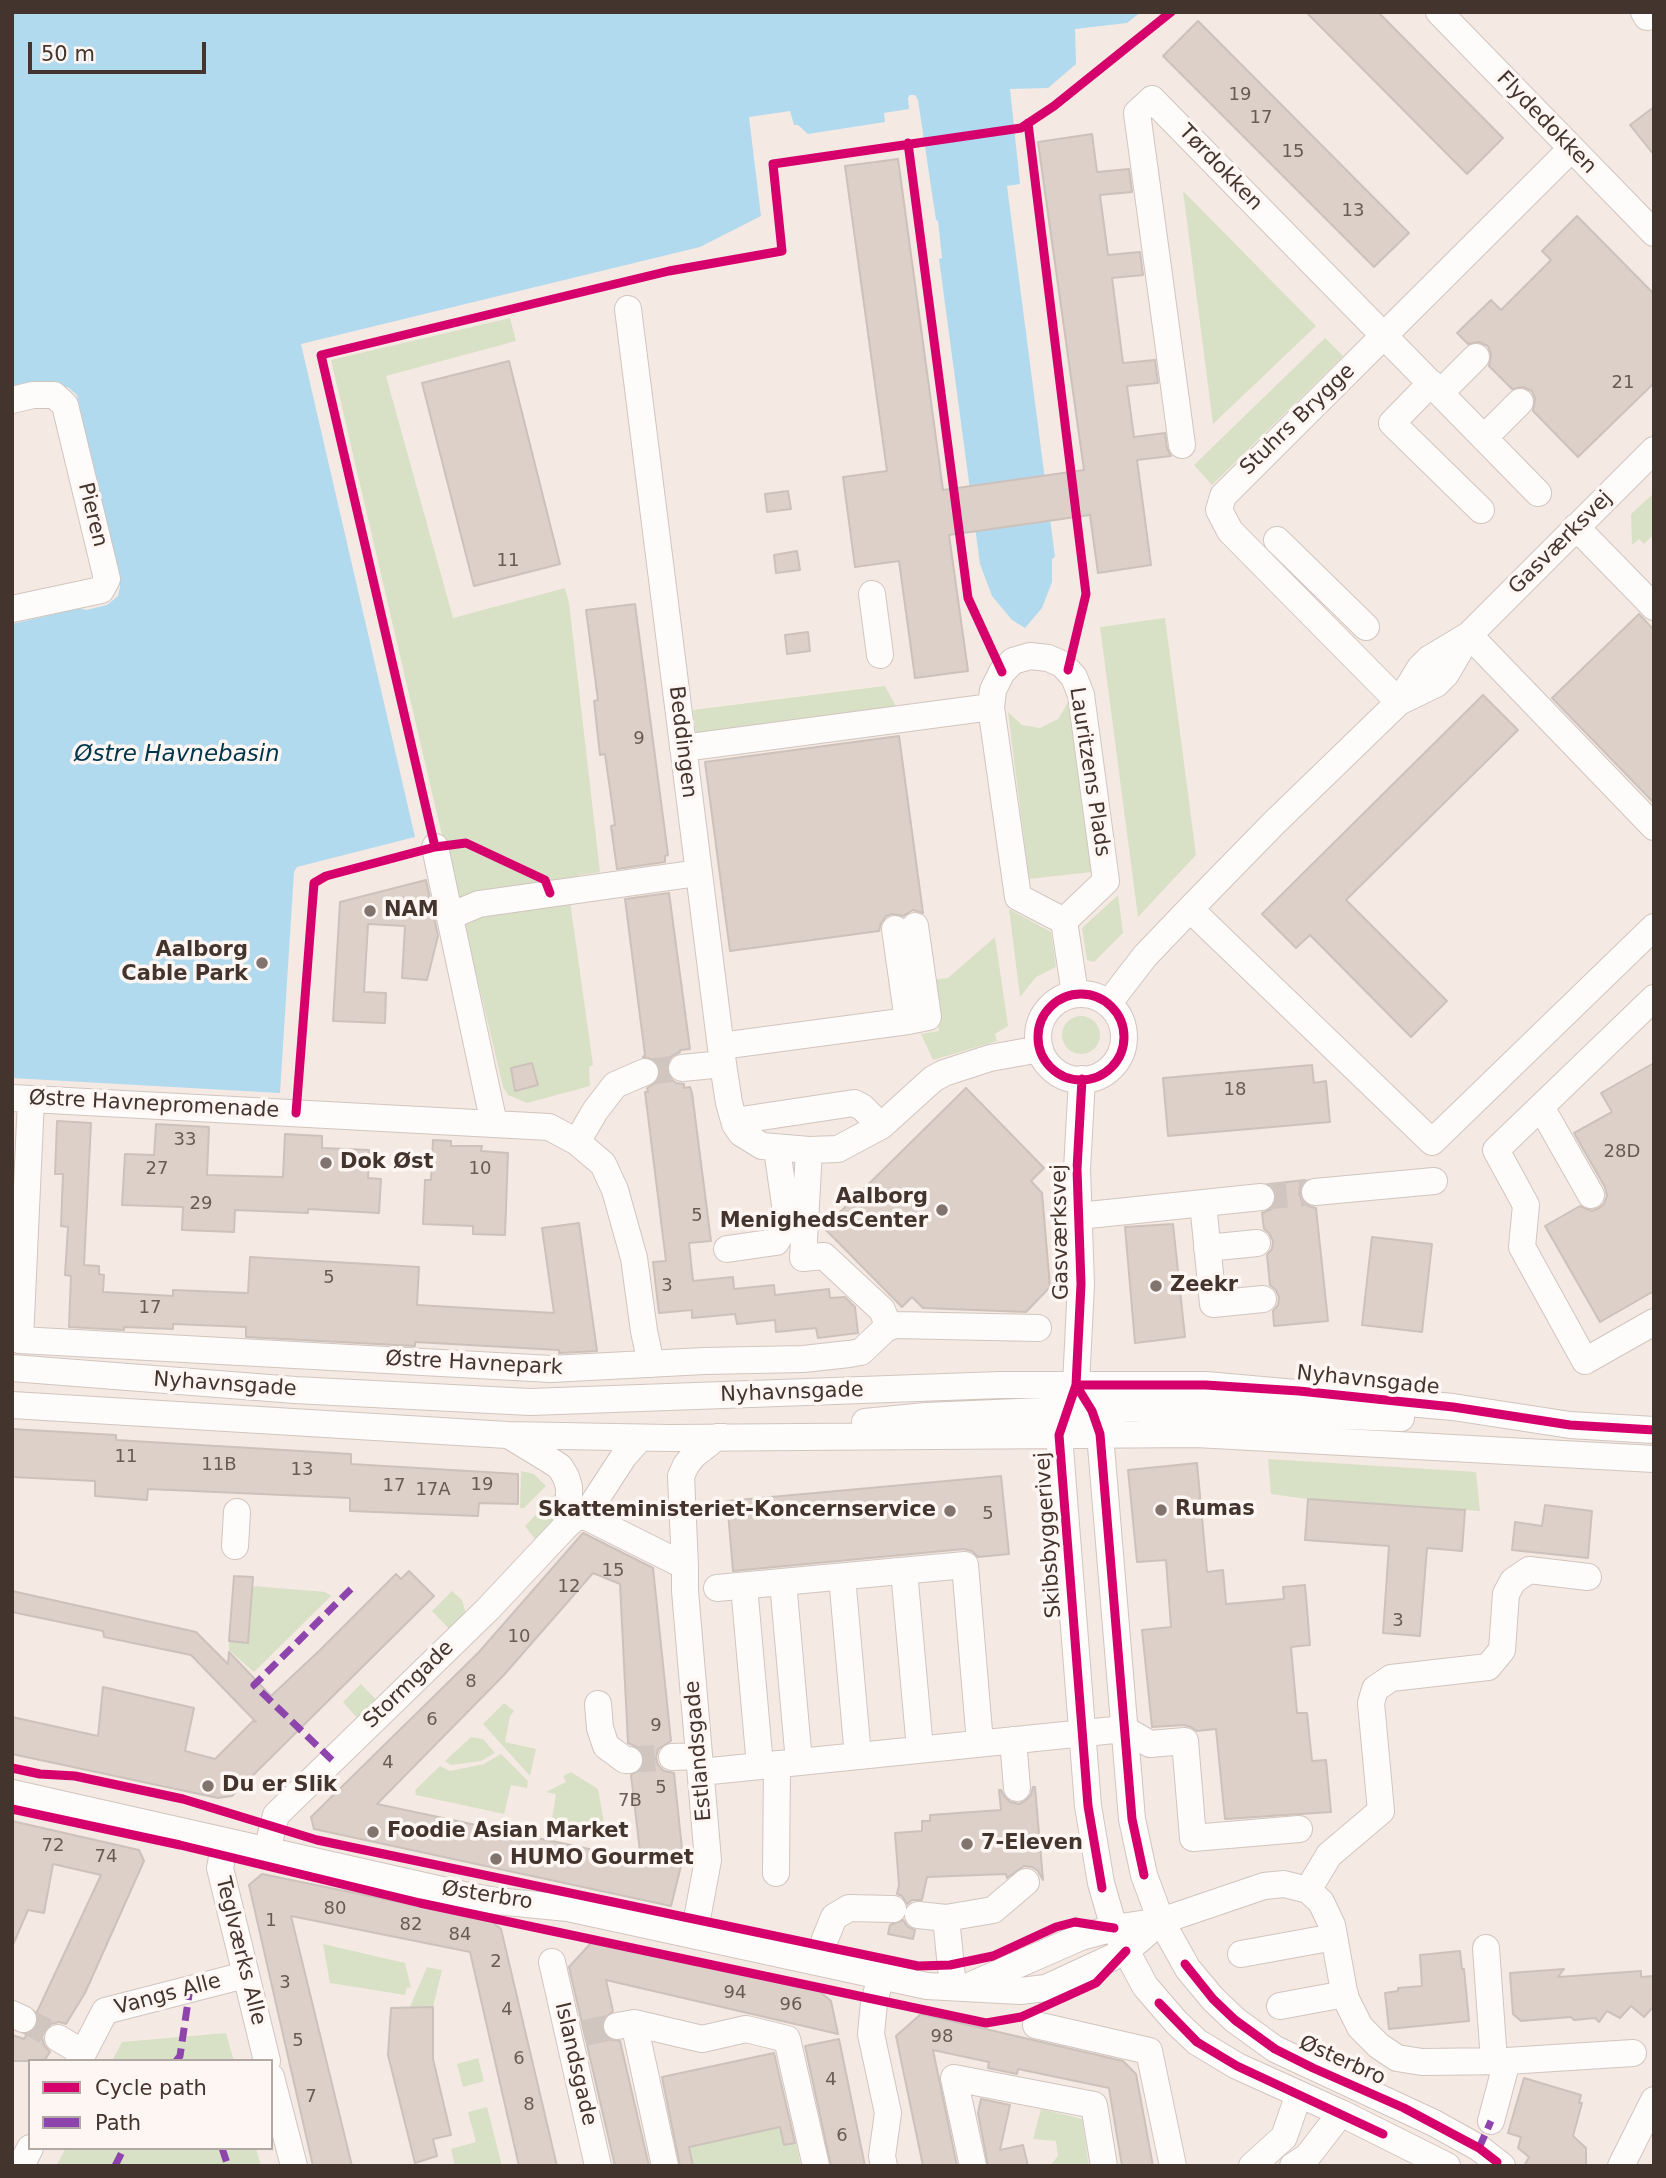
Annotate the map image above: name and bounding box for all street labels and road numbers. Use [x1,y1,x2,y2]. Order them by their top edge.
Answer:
street label: Flydedokken [1491,67,1601,179]
street label: Tørdokken [1173,120,1267,216]
street label: Stuhrs Brygge [1235,359,1361,481]
street label: Pieren [72,480,112,550]
street label: Gasværksvej [1504,486,1618,600]
street label: Beddingen [663,685,701,799]
street label: Lauritzens Plads [1063,686,1115,858]
street label: Østre Havnepromenade [28,1086,280,1124]
street label: Gasværksvej [1047,1164,1075,1300]
street label: Østre Havnepark [385,1347,563,1381]
street label: Nyhavnsgade [1295,1361,1441,1401]
street label: Nyhavnsgade [153,1367,297,1403]
street label: Nyhavnsgade [720,1378,864,1408]
street label: Skibsbyggerivej [1031,1451,1067,1619]
street label: Stormgade [359,1636,459,1734]
street label: Estlandsgade [680,1680,718,1822]
street label: Teglværks Alle [209,1874,271,2028]
street label: Østerbro [440,1876,534,1916]
street label: Vangs Alle [112,1969,224,2021]
street label: Islandsgade [549,2000,601,2128]
street label: Østerbro [1295,2031,1389,2091]

